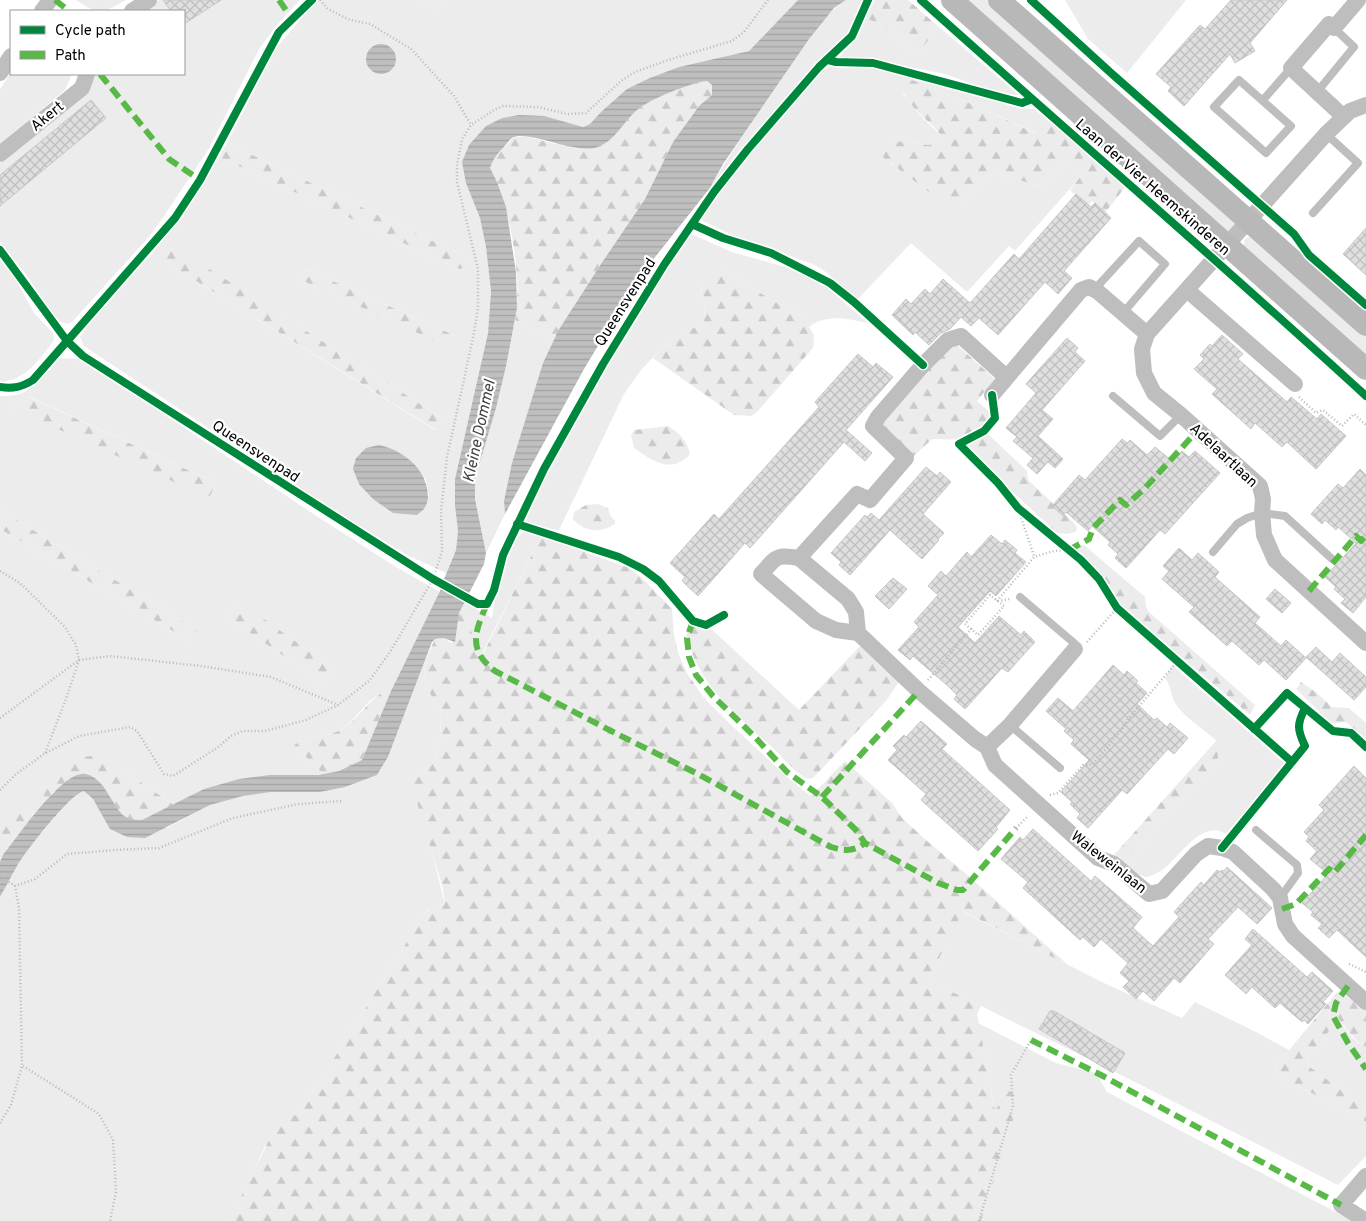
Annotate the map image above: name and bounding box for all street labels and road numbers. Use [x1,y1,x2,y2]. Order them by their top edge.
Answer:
street label: Akert [27,98,69,136]
street label: Laan der Vier Heemskinderen [1071,116,1233,261]
street label: Queensvenpad [592,255,661,351]
street label: Queensvenpad [208,417,303,488]
street label: Adelaartlaan [1185,420,1261,492]
street label: Waleweinlaan [1066,828,1150,899]

